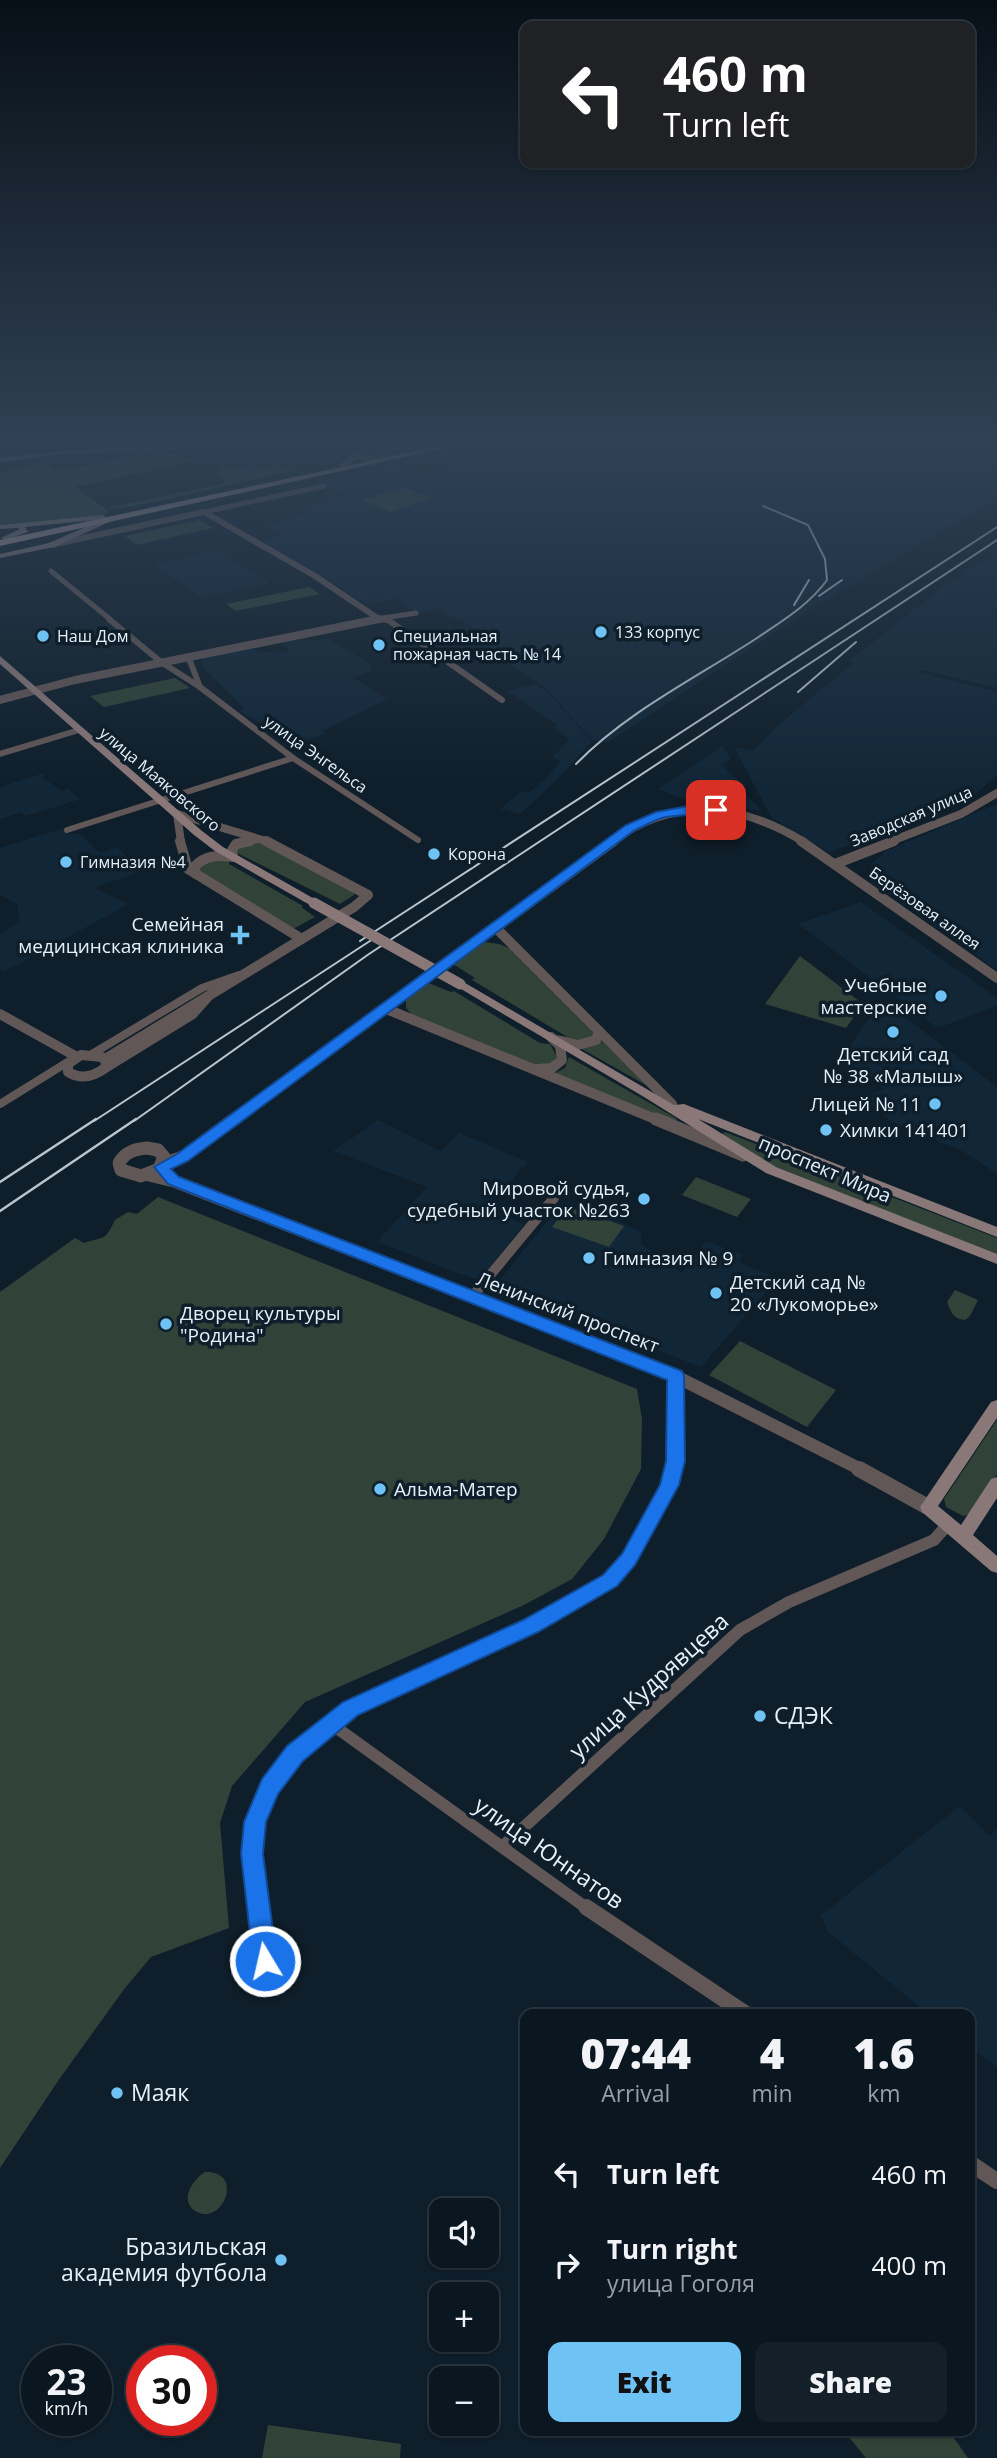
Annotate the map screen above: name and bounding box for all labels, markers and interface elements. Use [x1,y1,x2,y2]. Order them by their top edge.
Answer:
text: 460 m [663,40,808,106]
icon: left [548,49,639,140]
text: Turn left [663,103,789,146]
place label: 133 корпус [615,621,700,643]
marker: 133 корпус [593,624,609,640]
place label: Наш Дом [57,625,128,647]
place label: Специальная пожарная часть № 14 [393,625,561,665]
marker: Наш Дом [35,628,51,644]
marker: Специальная пожарная часть № 14 [371,637,387,653]
street label: улица Энгельса [260,710,372,798]
street label: улица Маяковского [95,722,225,836]
pin [686,780,746,840]
street label: Заводская улица [847,780,975,852]
icon: arrive [697,791,735,829]
place label: Корона [448,843,506,865]
marker: Корона [426,846,442,862]
place label: Гимназия №4 [80,851,186,873]
marker: Гимназия №4 [58,854,74,870]
street label: Берёзовая аллея [865,861,985,955]
place label: Семейная медицинская клиника [18,911,224,959]
marker: Семейная медицинская клиника [230,925,250,945]
place label: Учебные мастерские [821,972,927,1020]
marker: Учебные мастерские [933,988,949,1004]
marker: Детский сад № 38 «Малыш» [885,1024,901,1040]
place label: Детский сад № 38 «Малыш» [823,1041,963,1089]
place label: Лицей № 11 [810,1091,921,1117]
marker: Лицей № 11 [927,1096,943,1112]
place label: Химки 141401 [840,1117,969,1143]
marker: Химки 141401 [818,1122,834,1138]
street label: проспект Мира [755,1129,895,1209]
place label: Мировой судья, судебный участок №263 [407,1175,630,1223]
marker: Мировой судья, судебный участок №263 [636,1191,652,1207]
place label: Гимназия № 9 [603,1245,733,1271]
marker: Гимназия № 9 [581,1250,597,1266]
street label: Ленинский проспект [473,1265,663,1359]
place label: Детский сад № 20 «Лукоморье» [730,1269,878,1317]
marker: Детский сад № 20 «Лукоморье» [708,1285,724,1301]
place label: Дворец культуры "Родина" [180,1300,341,1348]
marker: Дворец культуры "Родина" [158,1316,174,1332]
place label: Альма-Матер [394,1476,518,1502]
marker: Альма-Матер [372,1481,388,1497]
street label: улица Кудрявцева [562,1605,735,1766]
place label: СДЭК [774,1699,834,1731]
marker: СДЭК [752,1708,768,1724]
street label: улица Юннатов [468,1789,631,1916]
position arrow [228,1924,302,1998]
text: 07:44 [580,2024,691,2081]
text: 4 [760,2024,784,2081]
text: 1.6 [853,2024,915,2081]
place label: Маяк [131,2076,189,2108]
text: Arrival [601,2077,670,2109]
text: min [751,2077,793,2109]
text: km [867,2077,901,2109]
marker: Маяк [109,2085,125,2101]
icon: left [548,2155,586,2193]
text: Turn left [607,2156,719,2192]
text: 460 m [872,2156,947,2192]
map controls [429,2198,499,2436]
button: sound [429,2198,499,2268]
place label: Бразильская академия футбола [61,2230,267,2288]
text: Turn right [607,2231,738,2267]
icon: right [548,2246,586,2284]
text: 400 m [872,2247,947,2283]
marker: Бразильская академия футбола [273,2252,289,2268]
text: улица Гоголя [607,2267,755,2299]
button: + [429,2282,499,2352]
button: Exit [548,2342,741,2422]
button: Share [755,2342,947,2422]
speed limit sign: 30 [126,2345,217,2436]
text: 23 [46,2358,87,2405]
button: − [429,2366,499,2436]
text: km/h [45,2396,88,2420]

